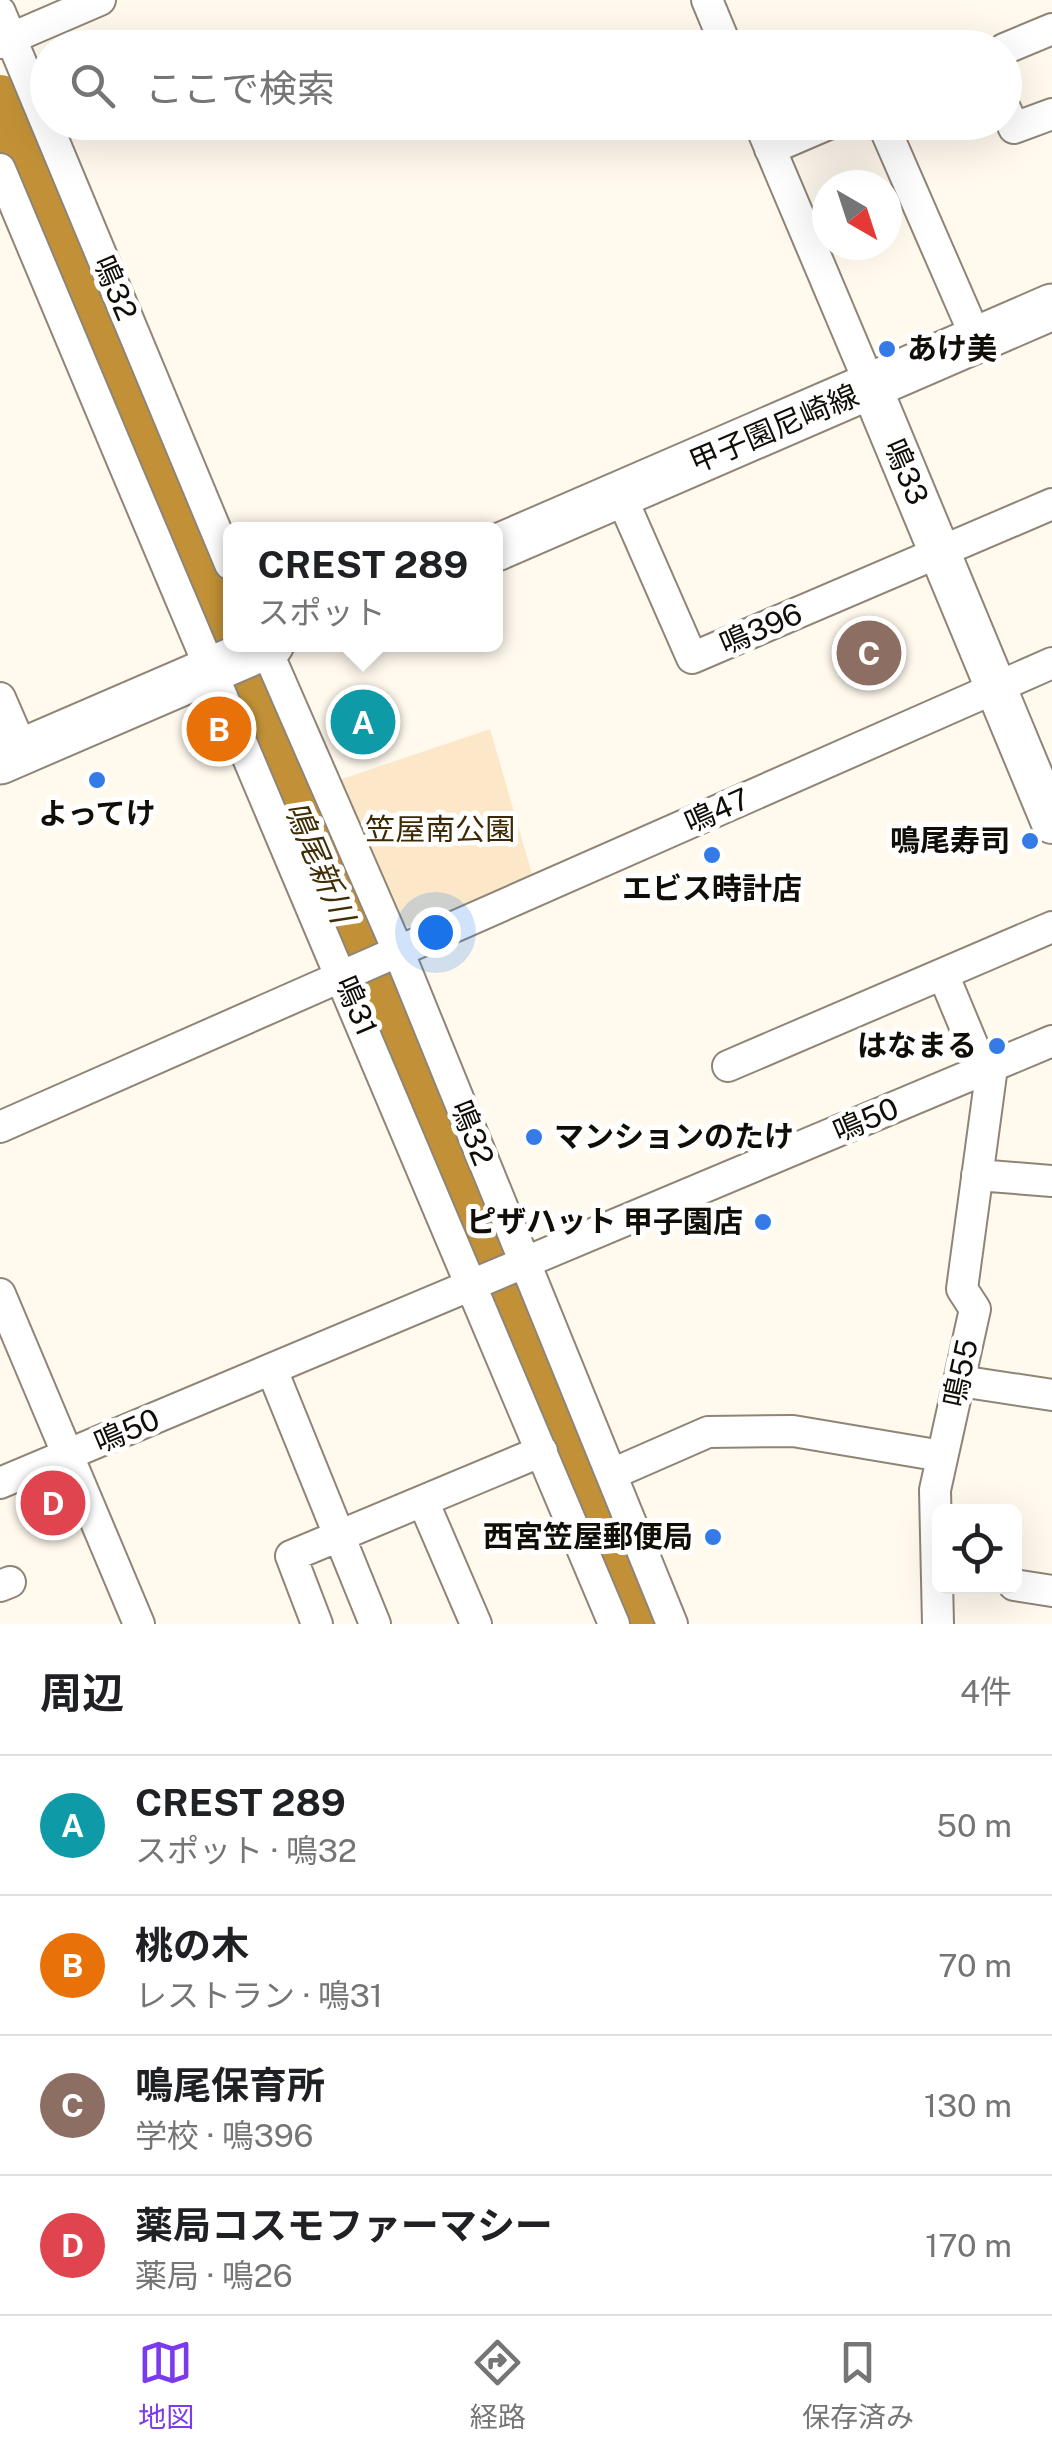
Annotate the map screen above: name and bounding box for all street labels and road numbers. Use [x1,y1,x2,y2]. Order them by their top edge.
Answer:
street label: 鳴32 [86,250,146,325]
street label: 甲子園尼崎線 [684,376,863,480]
street label: 鳴33 [877,433,937,510]
street label: 鳴396 [714,595,807,661]
street label: 鳴47 [679,780,754,840]
street label: 鳴31 [328,970,385,1041]
street label: 鳴50 [827,1089,904,1149]
street label: 鳴32 [444,1095,502,1170]
street label: 鳴55 [935,1336,985,1410]
street label: 鳴50 [88,1400,165,1460]

